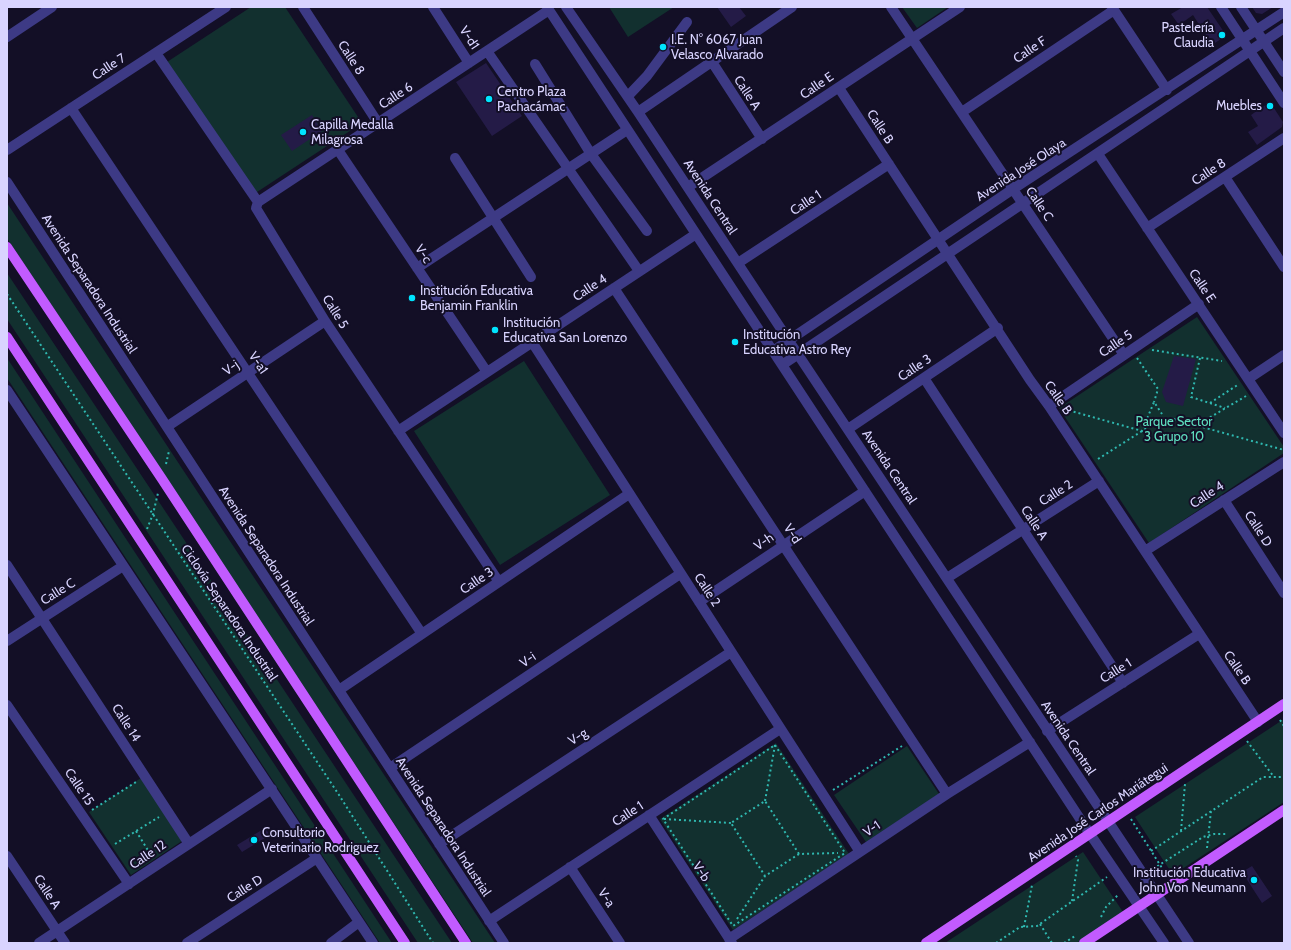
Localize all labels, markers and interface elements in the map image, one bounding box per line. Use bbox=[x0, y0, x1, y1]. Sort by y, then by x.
place label: Pastelería Claudia bbox=[1161, 20, 1214, 51]
street label: V-d1 bbox=[456, 23, 482, 53]
marker: Pastelería Claudia bbox=[1217, 30, 1227, 40]
place label: I.E. N° 6067 Juan Velasco Alvarado bbox=[671, 32, 763, 63]
street label: Calle F bbox=[1010, 33, 1050, 67]
street label: Calle 8 bbox=[334, 38, 368, 78]
marker: I.E. N° 6067 Juan Velasco Alvarado bbox=[658, 42, 668, 52]
street label: Calle 7 bbox=[89, 51, 129, 83]
street label: Calle E bbox=[797, 69, 837, 103]
street label: Calle A bbox=[730, 73, 764, 113]
street label: Calle 6 bbox=[376, 79, 416, 113]
place label: Centro Plaza Pachacámac bbox=[497, 84, 566, 115]
marker: Centro Plaza Pachacámac bbox=[484, 94, 494, 104]
place label: Muebles bbox=[1216, 98, 1262, 114]
marker: Muebles bbox=[1265, 101, 1275, 111]
street label: Calle B bbox=[863, 107, 897, 147]
place label: Capilla Medalla Milagrosa bbox=[311, 117, 393, 148]
marker: Capilla Medalla Milagrosa bbox=[298, 127, 308, 137]
street label: Avenida José Olaya bbox=[973, 135, 1069, 205]
street label: Calle 8 bbox=[1189, 155, 1229, 189]
street label: Avenida Central bbox=[680, 157, 740, 237]
street label: Calle C bbox=[1022, 184, 1056, 224]
street label: Calle 1 bbox=[787, 187, 825, 219]
street label: Avenida Separadora Industrial bbox=[38, 211, 140, 357]
street label: V-c bbox=[411, 242, 435, 266]
street label: Calle E bbox=[1185, 266, 1219, 306]
street label: Calle 4 bbox=[570, 271, 610, 305]
place label: Institución Educativa Benjamin Franklin bbox=[420, 283, 533, 314]
street label: Calle 5 bbox=[319, 292, 351, 332]
marker: Institución Educativa Benjamin Franklin bbox=[407, 293, 417, 303]
place label: Institución Educativa San Lorenzo bbox=[503, 315, 627, 346]
marker: Institución Educativa San Lorenzo bbox=[490, 325, 500, 335]
place label: Institución Educativa Astro Rey bbox=[743, 327, 851, 358]
street label: Calle 5 bbox=[1096, 327, 1136, 361]
marker: Institución Educativa Astro Rey bbox=[730, 337, 740, 347]
street label: V-a1 bbox=[245, 349, 271, 377]
street label: Calle 3 bbox=[895, 351, 935, 385]
street label: V-j bbox=[220, 357, 242, 379]
street label: Calle B bbox=[1041, 378, 1075, 418]
park label: Parque Sector 3 Grupo 10 bbox=[1136, 414, 1212, 445]
street label: Avenida Central bbox=[858, 427, 920, 507]
street label: Calle 2 bbox=[1036, 477, 1076, 509]
street label: Calle 4 bbox=[1187, 478, 1227, 512]
street label: Avenida Separadora Industrial bbox=[215, 483, 317, 629]
street label: Calle A bbox=[1017, 503, 1051, 543]
street label: Calle D bbox=[1241, 508, 1275, 550]
street label: V-d bbox=[780, 521, 804, 547]
street label: V-h bbox=[751, 530, 777, 554]
street label: Ciclovía Separadora Industrial bbox=[177, 542, 281, 684]
street label: Calle 3 bbox=[457, 564, 497, 598]
street label: Calle 2 bbox=[690, 570, 724, 610]
street label: Calle C bbox=[38, 575, 78, 609]
street label: Calle B bbox=[1220, 648, 1254, 688]
street label: V-i bbox=[517, 649, 539, 671]
street label: Calle 1 bbox=[1097, 655, 1135, 687]
street label: Avenida Central bbox=[1037, 698, 1099, 778]
street label: Calle 14 bbox=[108, 701, 144, 745]
street label: V-g bbox=[565, 725, 591, 749]
street label: Avenida Separadora Industrial bbox=[392, 754, 494, 900]
street label: Avenida José Carlos Mariátegui bbox=[1025, 760, 1171, 866]
street label: Calle 15 bbox=[61, 766, 97, 808]
street label: Calle 1 bbox=[609, 798, 647, 830]
street label: V-1 bbox=[860, 818, 884, 840]
place label: Consultorio Veterinario Rodriguez bbox=[262, 825, 379, 856]
marker: Consultorio Veterinario Rodriguez bbox=[249, 835, 259, 845]
street label: Calle 12 bbox=[127, 837, 169, 873]
street label: V-b bbox=[689, 859, 713, 885]
place label: Institución Educativa John Von Neumann bbox=[1133, 865, 1246, 896]
street label: Calle A bbox=[30, 872, 64, 912]
street label: Calle D bbox=[224, 872, 266, 906]
marker: Institución Educativa John Von Neumann bbox=[1249, 875, 1259, 885]
street label: V-a bbox=[594, 886, 618, 910]

